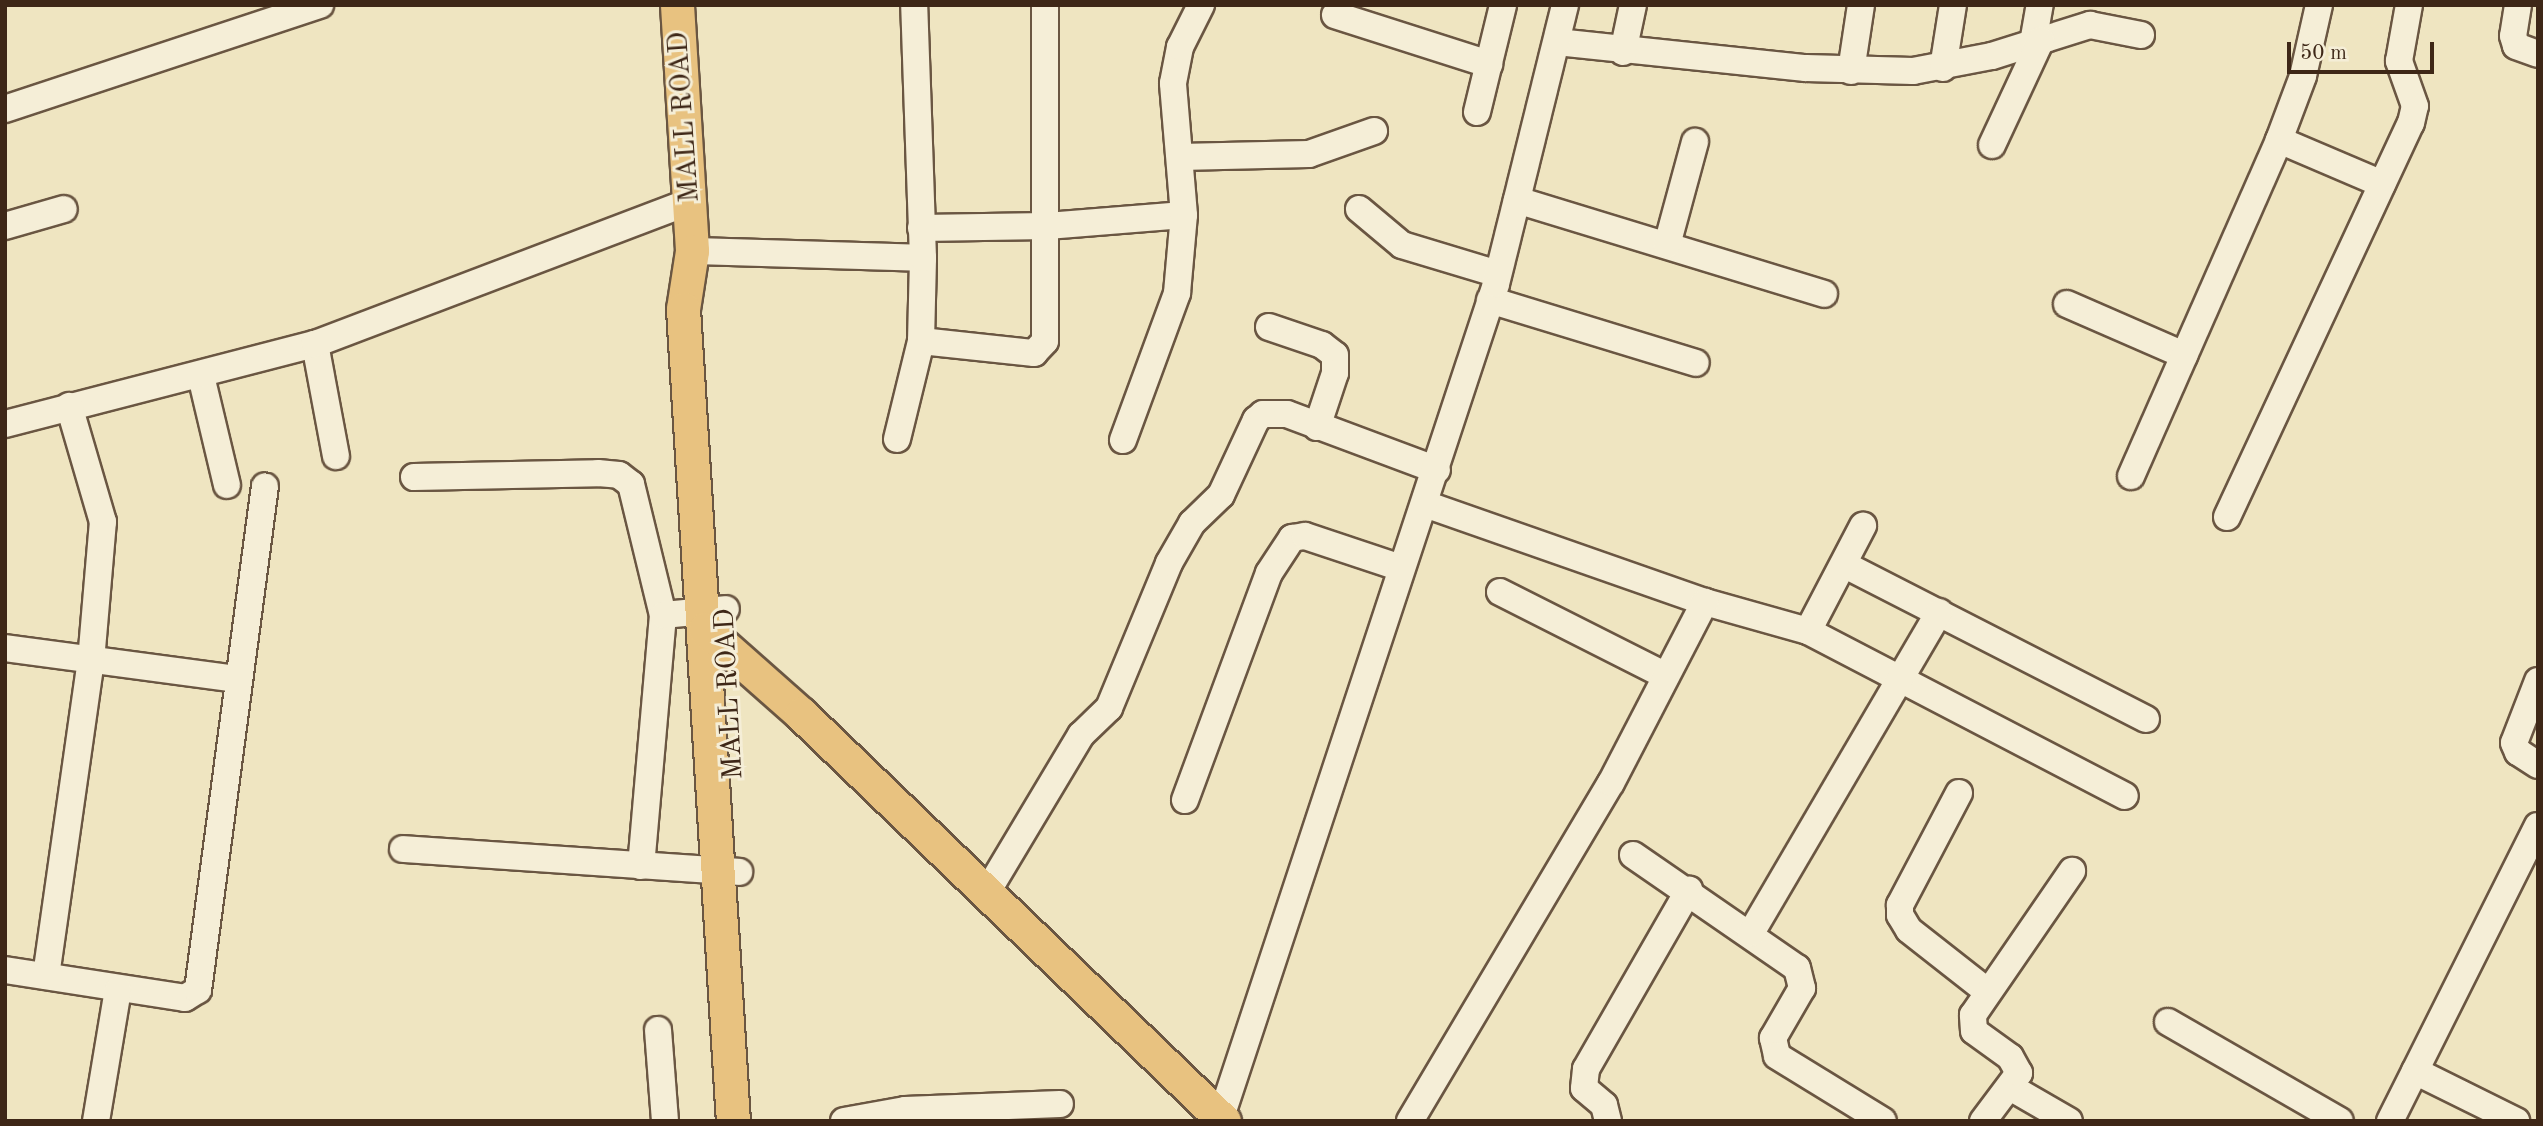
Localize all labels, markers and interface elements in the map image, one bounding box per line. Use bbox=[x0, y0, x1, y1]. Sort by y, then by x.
scale bar bbox=[2291, 28, 2438, 72]
street label: MALL ROAD bbox=[662, 30, 708, 204]
text: 50 m bbox=[2300, 43, 2347, 64]
street label: MALL ROAD bbox=[709, 608, 751, 780]

